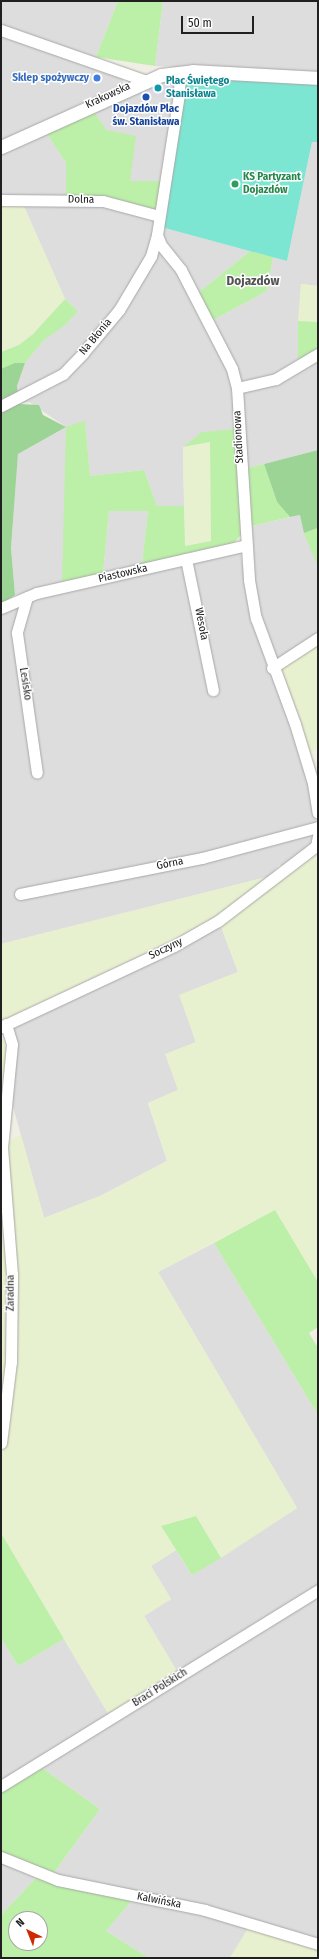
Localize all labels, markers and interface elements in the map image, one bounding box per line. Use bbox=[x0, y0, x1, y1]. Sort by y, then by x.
scale bar bbox=[183, 8, 256, 34]
text: 50 m bbox=[188, 16, 212, 30]
place label: Sklep spożywczy bbox=[12, 71, 89, 85]
marker: Sklep spożywczy bbox=[92, 73, 102, 83]
place label: Plac Świętego Stanisława bbox=[166, 75, 229, 101]
street label: Krakowska bbox=[84, 80, 132, 112]
marker: Plac Świętego Stanisława bbox=[153, 83, 163, 93]
marker: Dojazdów Plac św. Stanisława bbox=[141, 92, 151, 102]
place label: Dojazdów Plac św. Stanisława bbox=[113, 103, 179, 129]
place label: KS Partyzant Dojazdów bbox=[243, 171, 301, 197]
marker: KS Partyzant Dojazdów bbox=[230, 179, 240, 189]
street label: Dolna bbox=[68, 193, 94, 207]
district label: Dojazdów bbox=[227, 273, 279, 289]
street label: Na Błonia bbox=[77, 316, 115, 358]
street label: Stadionowa bbox=[231, 410, 247, 464]
street label: Piastowska bbox=[97, 562, 149, 586]
street label: Wesoła bbox=[191, 607, 211, 641]
street label: Lesisko bbox=[16, 667, 34, 701]
street label: Górna bbox=[155, 855, 185, 873]
street label: Soczyny bbox=[147, 935, 185, 963]
street label: Zaradna bbox=[4, 1275, 18, 1311]
street label: Braci Polskich bbox=[130, 1666, 190, 1710]
street label: Kalwińska bbox=[136, 1890, 182, 1912]
north arrow bbox=[8, 1911, 48, 1951]
text: N bbox=[13, 1916, 27, 1930]

